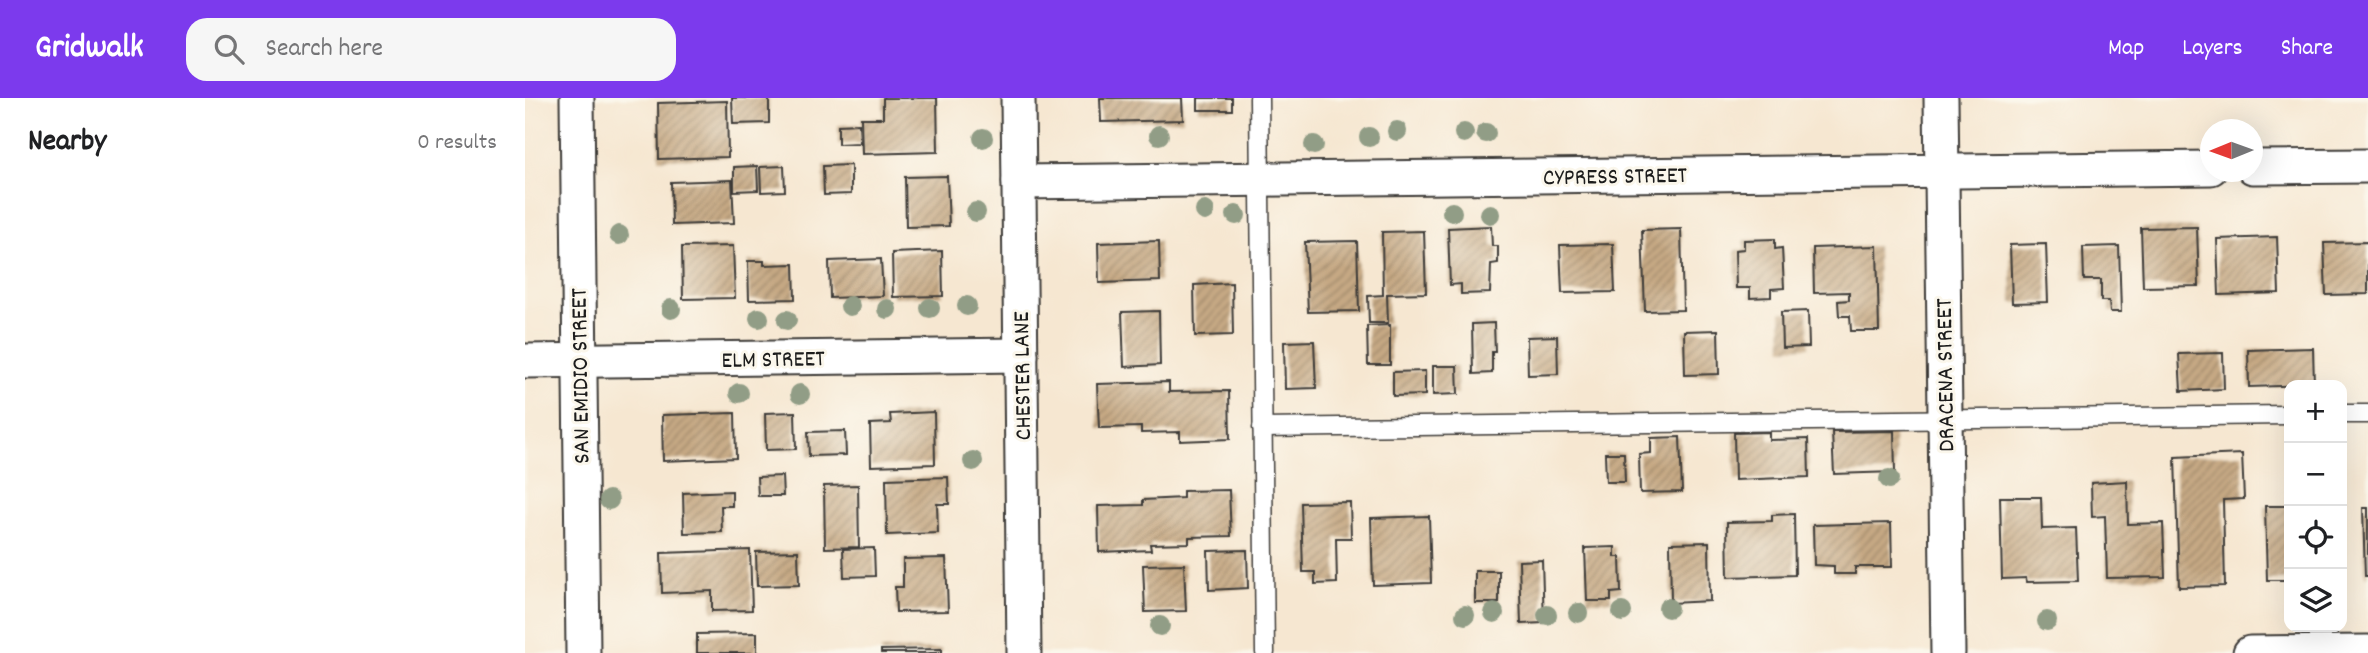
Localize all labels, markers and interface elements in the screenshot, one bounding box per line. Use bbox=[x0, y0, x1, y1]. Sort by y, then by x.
search box bbox=[186, 18, 676, 81]
text: Gridwalk bbox=[35, 26, 144, 73]
icon: search bbox=[210, 30, 248, 68]
text: Search here bbox=[266, 31, 383, 68]
text: Map bbox=[2108, 32, 2144, 66]
text: Layers bbox=[2182, 32, 2243, 66]
text: Share bbox=[2281, 32, 2333, 66]
north arrow bbox=[2200, 119, 2263, 182]
text: Nearby bbox=[28, 122, 106, 165]
text: 0 results bbox=[417, 127, 497, 160]
street label: CYPRESS STREET bbox=[1543, 160, 1688, 196]
street label: SAN EMIDIO STREET bbox=[563, 287, 601, 464]
street label: DRACENA STREET bbox=[1929, 297, 1965, 452]
street label: CHESTER LANE bbox=[1006, 311, 1042, 441]
street label: ELM STREET bbox=[721, 343, 826, 379]
map controls bbox=[2284, 380, 2347, 632]
button: + bbox=[2284, 380, 2347, 443]
button: − bbox=[2284, 443, 2347, 506]
button: locate bbox=[2284, 506, 2347, 569]
button: layers bbox=[2284, 569, 2347, 632]

